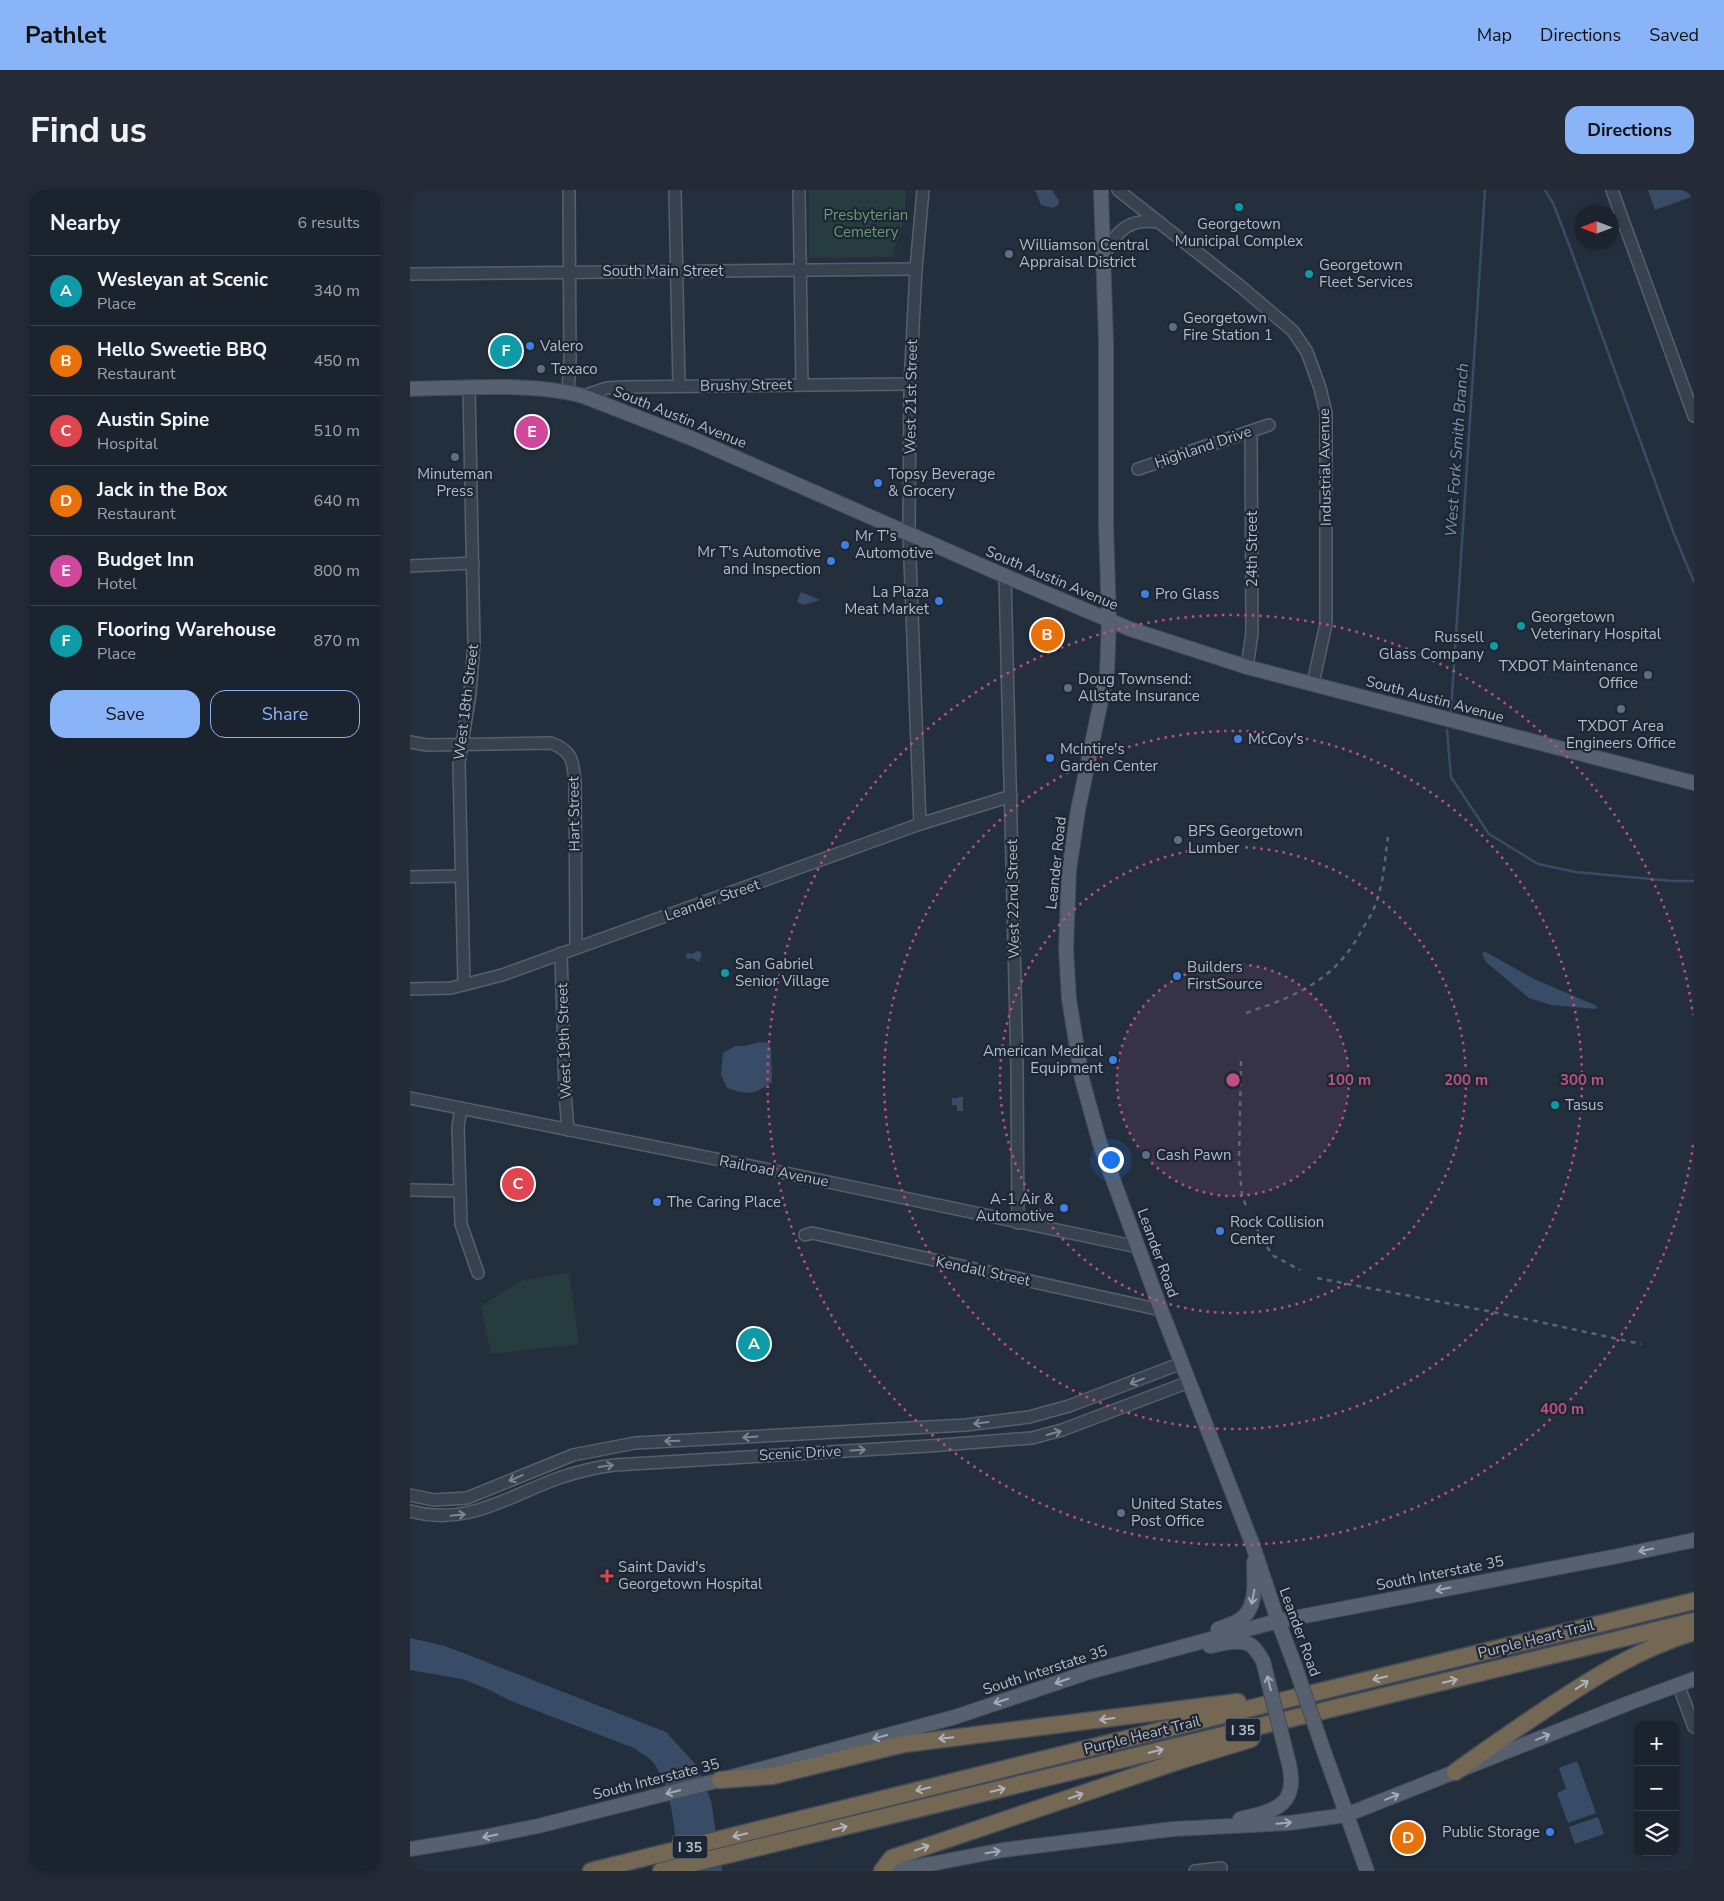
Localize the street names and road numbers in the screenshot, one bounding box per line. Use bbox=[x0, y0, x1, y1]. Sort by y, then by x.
street label: South Main Street bbox=[602, 261, 724, 281]
street label: West 21st Street bbox=[900, 339, 922, 455]
street label: Brushy Street bbox=[700, 374, 793, 396]
street label: South Austin Avenue bbox=[610, 381, 750, 453]
street label: Industrial Avenue bbox=[1314, 408, 1336, 526]
street label: Highland Drive bbox=[1152, 421, 1254, 473]
street label: 24th Street bbox=[1242, 510, 1262, 587]
street label: South Austin Avenue bbox=[983, 541, 1121, 615]
street label: West 18th Street bbox=[449, 642, 483, 761]
street label: South Austin Avenue bbox=[1364, 671, 1506, 727]
street label: Hart Street bbox=[563, 776, 585, 852]
street label: Leander Road bbox=[1041, 816, 1071, 910]
street label: West 22nd Street bbox=[1002, 838, 1024, 959]
street label: Leander Street bbox=[662, 874, 763, 926]
street label: West 19th Street bbox=[552, 982, 576, 1100]
street label: Railroad Avenue bbox=[718, 1151, 830, 1191]
street label: Leander Road bbox=[1133, 1206, 1183, 1300]
street label: Kendall Street bbox=[934, 1251, 1033, 1291]
street label: Scenic Drive bbox=[758, 1441, 842, 1465]
street label: South Interstate 35 bbox=[1374, 1551, 1506, 1595]
street label: Leander Road bbox=[1275, 1585, 1325, 1679]
street label: Purple Heart Trail bbox=[1476, 1615, 1597, 1663]
street label: South Interstate 35 bbox=[980, 1640, 1110, 1700]
street label: Purple Heart Trail bbox=[1082, 1711, 1203, 1759]
road number: I 35 bbox=[1226, 1718, 1260, 1742]
street label: South Interstate 35 bbox=[591, 1754, 721, 1804]
road number: I 35 bbox=[672, 1835, 708, 1858]

